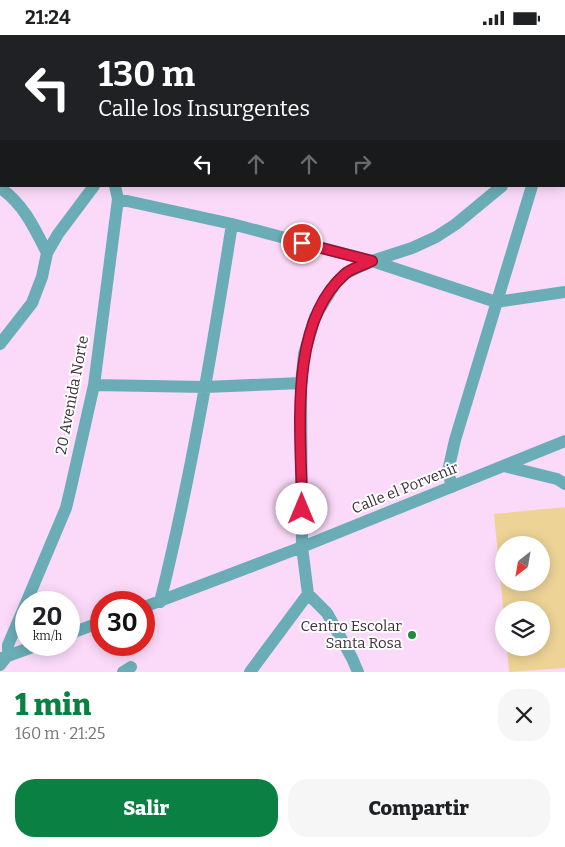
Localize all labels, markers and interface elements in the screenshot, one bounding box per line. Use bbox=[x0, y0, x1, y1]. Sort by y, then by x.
text: 21:24 bbox=[25, 6, 71, 29]
text: 130 m bbox=[98, 53, 195, 95]
icon: left bbox=[15, 55, 80, 120]
text: Calle los Insurgentes bbox=[98, 95, 310, 122]
icon: left bbox=[189, 150, 217, 178]
icon: ahead bbox=[242, 150, 270, 178]
icon: ahead bbox=[295, 150, 323, 178]
icon: right bbox=[348, 150, 376, 178]
pin bbox=[281, 222, 323, 264]
icon: arrive bbox=[288, 229, 316, 257]
street label: 20 Avenida Norte bbox=[52, 334, 92, 456]
street label: Calle el Porvenir bbox=[349, 458, 461, 518]
position arrow bbox=[275, 482, 327, 534]
north arrow bbox=[495, 536, 550, 591]
map controls bbox=[495, 536, 550, 656]
speed limit sign: 30 bbox=[90, 591, 155, 656]
button: layers bbox=[495, 601, 550, 656]
text: 20 bbox=[33, 602, 62, 632]
place label: Centro Escolar Santa Rosa bbox=[300, 617, 402, 652]
text: km/h bbox=[33, 629, 62, 643]
marker: Centro Escolar Santa Rosa bbox=[406, 629, 418, 641]
text: 1 min bbox=[15, 687, 91, 723]
button: close bbox=[498, 689, 550, 741]
text: 160 m · 21:25 bbox=[15, 724, 105, 743]
button: Salir bbox=[15, 779, 278, 837]
button: Compartir bbox=[288, 779, 550, 837]

